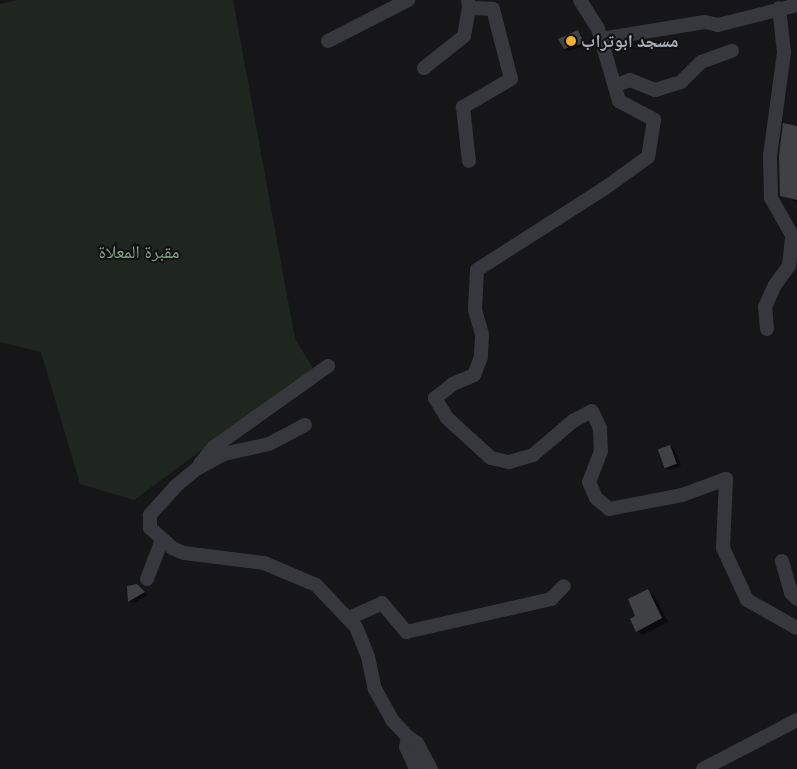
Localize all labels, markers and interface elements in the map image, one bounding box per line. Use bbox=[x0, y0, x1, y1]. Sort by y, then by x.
place label: مسجد ابوتراب bbox=[581, 30, 679, 52]
marker: مسجد ابوتراب bbox=[565, 35, 577, 47]
park label: مقبرة المعلاة bbox=[98, 241, 180, 263]

